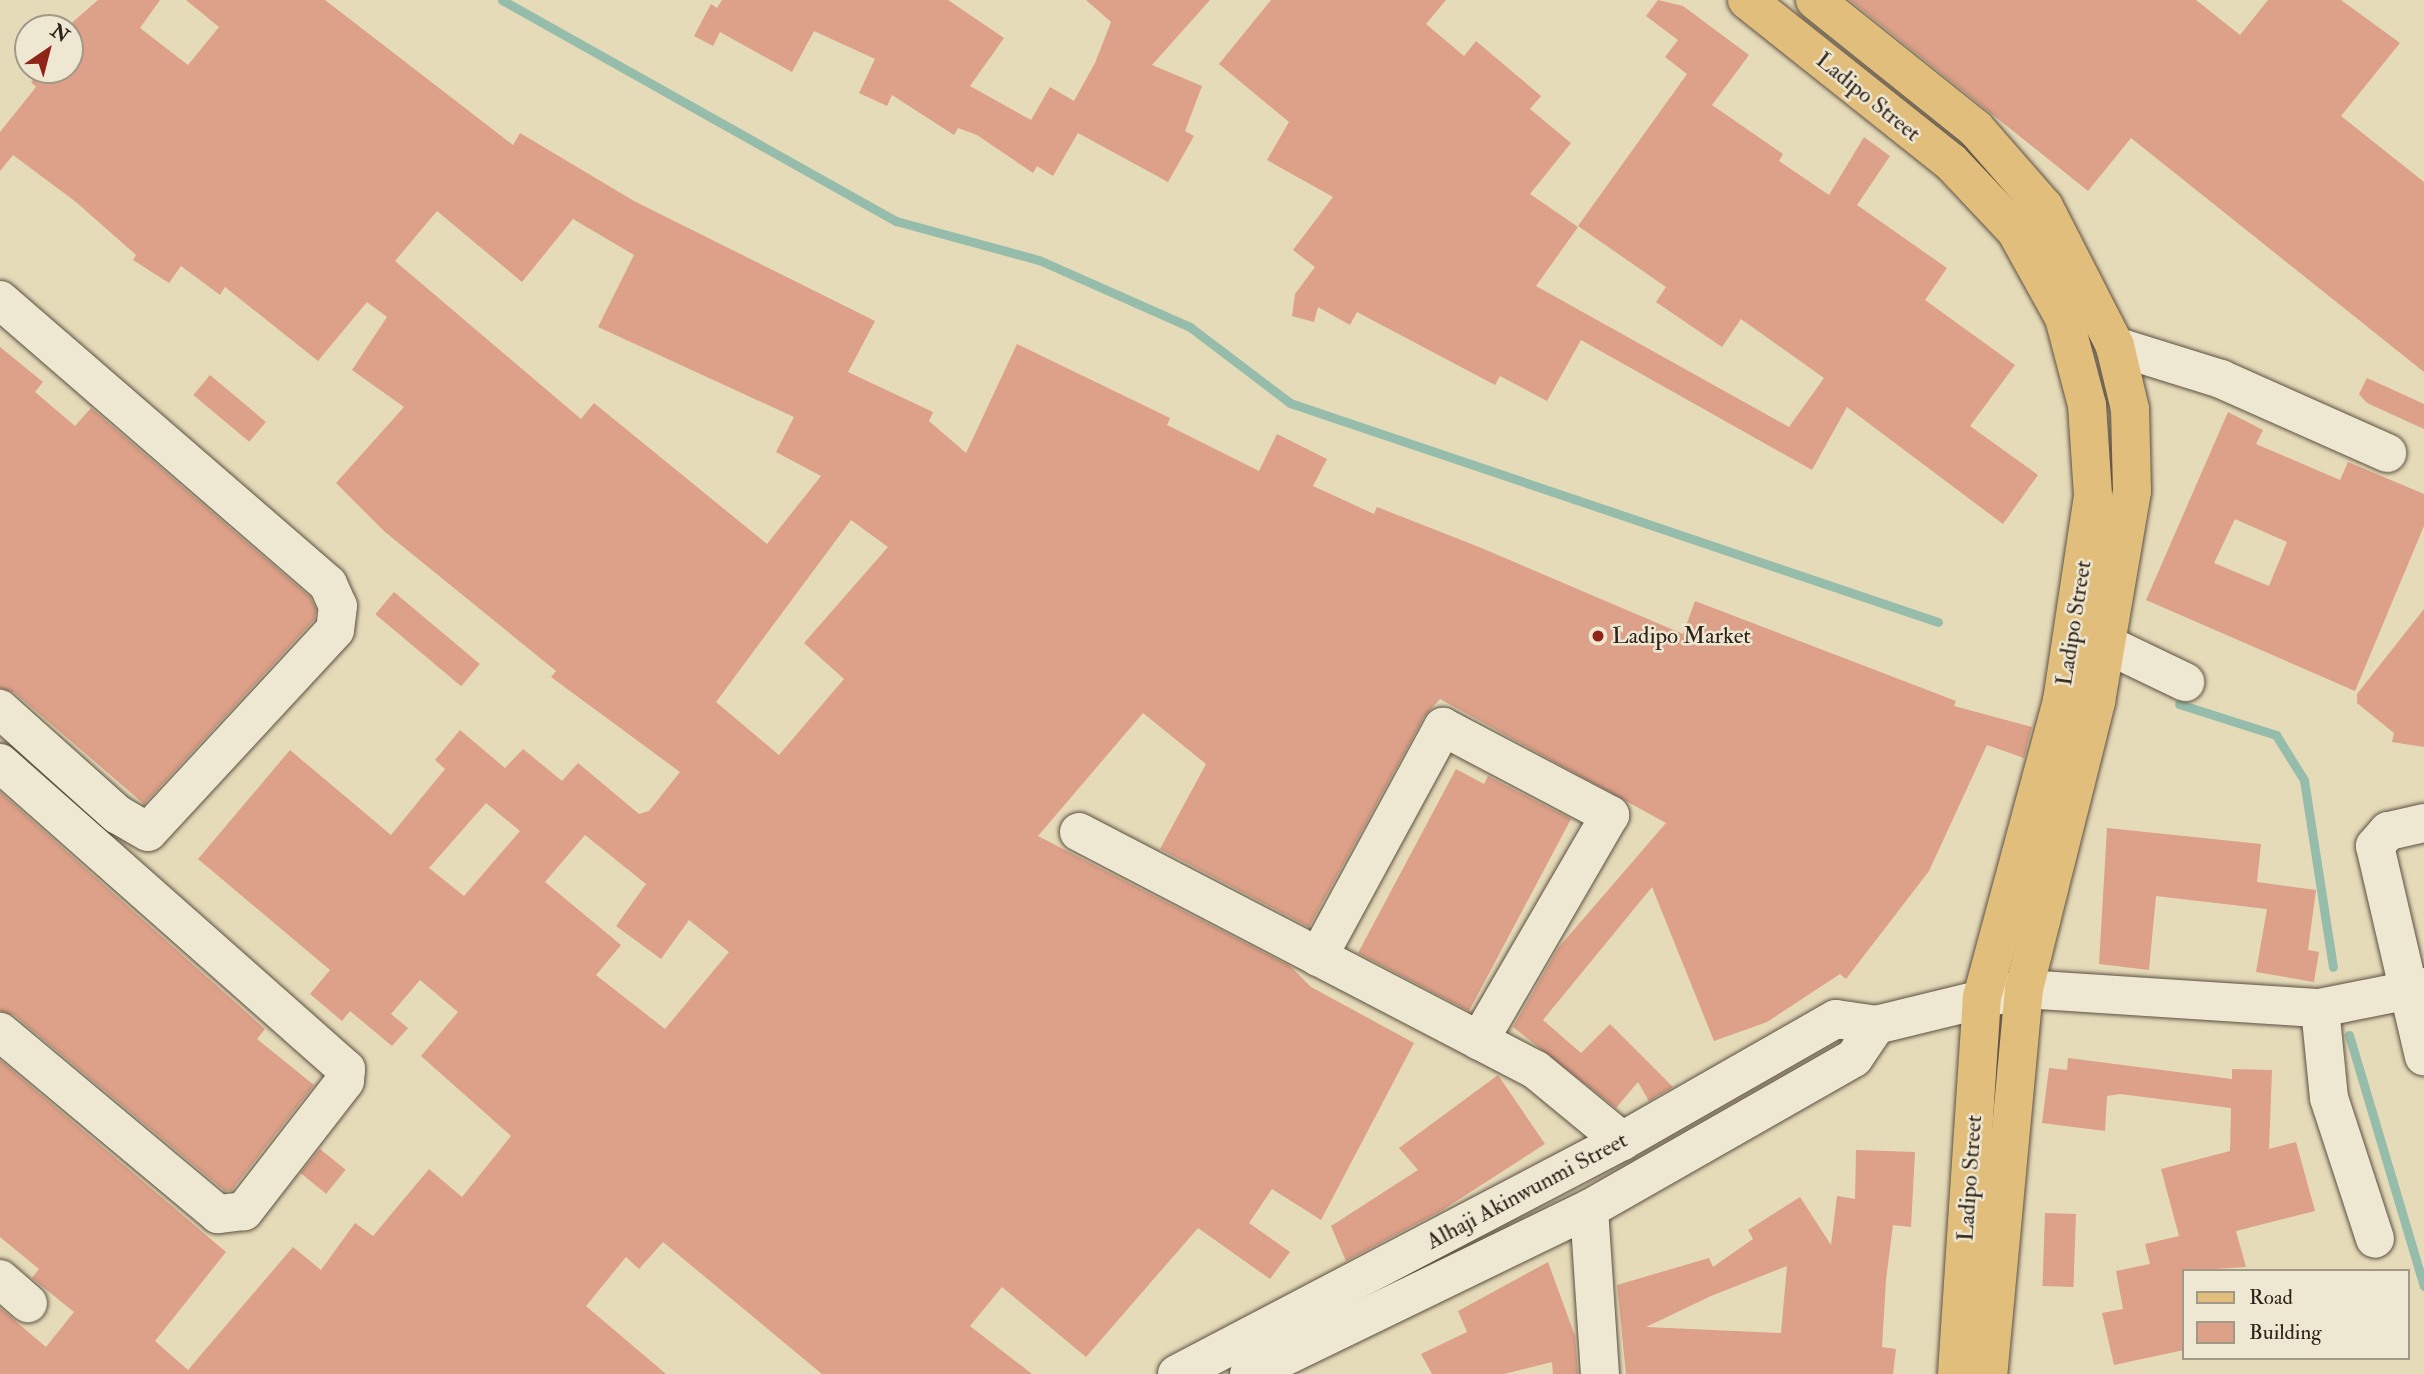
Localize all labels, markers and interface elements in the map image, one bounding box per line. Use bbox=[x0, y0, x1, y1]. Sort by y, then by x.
north arrow bbox=[14, 14, 84, 84]
text: N bbox=[46, 19, 74, 48]
street label: Ladipo Street bbox=[1810, 46, 1926, 148]
street label: Ladipo Street bbox=[2050, 558, 2098, 688]
place label: Ladipo Market bbox=[1612, 622, 1751, 650]
marker: Ladipo Market bbox=[1590, 628, 1606, 644]
street label: Ladipo Street bbox=[1952, 1114, 1988, 1242]
street label: Alhaji Akinwunmi Street bbox=[1422, 1126, 1632, 1256]
legend bbox=[2182, 1269, 2410, 1360]
text: Road bbox=[2249, 1284, 2293, 1311]
text: Building bbox=[2249, 1319, 2322, 1346]

